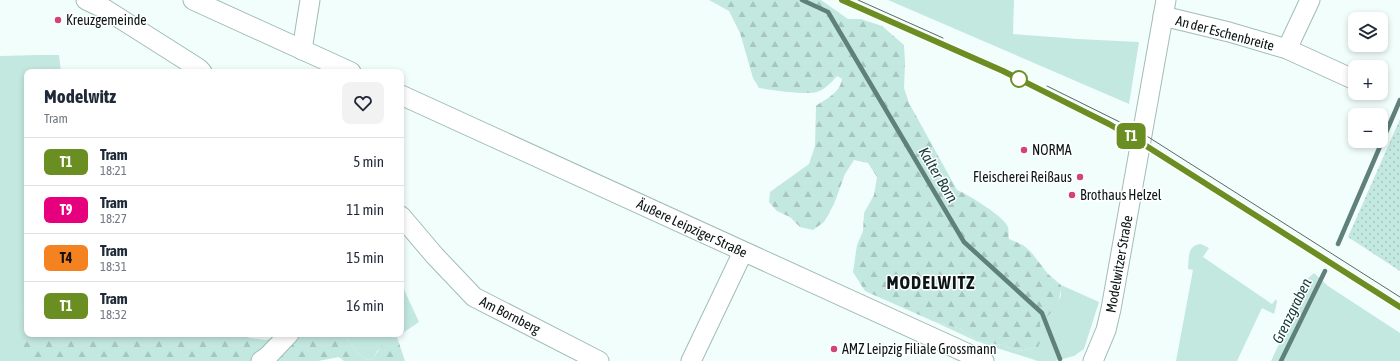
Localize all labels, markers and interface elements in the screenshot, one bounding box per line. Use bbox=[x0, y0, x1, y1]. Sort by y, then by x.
place label: Kreuzgemeinde bbox=[66, 12, 147, 28]
street label: An der Eschenbreite bbox=[1174, 12, 1276, 54]
map controls bbox=[1348, 12, 1388, 148]
button: layers bbox=[1348, 12, 1388, 52]
marker: Kreuzgemeinde bbox=[53, 15, 63, 25]
button: + bbox=[1348, 60, 1388, 100]
unlabelled marker bbox=[1010, 70, 1028, 88]
button: heart bbox=[342, 82, 384, 124]
text: Modelwitz bbox=[44, 85, 116, 107]
button: − bbox=[1348, 108, 1388, 148]
text: Tram bbox=[44, 111, 68, 126]
line badge: T1 bbox=[1113, 123, 1149, 149]
text: T1 bbox=[1125, 128, 1137, 144]
place label: NORMA bbox=[1032, 142, 1072, 158]
water label: Kalter Born bbox=[915, 144, 962, 205]
marker: NORMA bbox=[1019, 145, 1029, 155]
text: Tram bbox=[100, 146, 128, 163]
text: 5 min bbox=[353, 153, 384, 170]
text: T1 bbox=[60, 154, 72, 170]
text: 18:21 bbox=[100, 163, 127, 178]
place label: Fleischerei Reißaus bbox=[973, 169, 1072, 185]
marker: Fleischerei Reißaus bbox=[1075, 172, 1085, 182]
place label: Brothaus Helzel bbox=[1080, 187, 1162, 203]
marker: Brothaus Helzel bbox=[1067, 190, 1077, 200]
text: Tram bbox=[100, 194, 128, 211]
street label: Äußere Leipziger Straße bbox=[634, 195, 750, 261]
text: 11 min bbox=[346, 201, 384, 218]
text: T9 bbox=[60, 202, 72, 218]
text: 18:27 bbox=[100, 211, 127, 226]
street label: Modelwitzer Straße bbox=[1103, 214, 1135, 314]
text: Tram bbox=[100, 242, 128, 259]
text: 15 min bbox=[346, 249, 384, 266]
text: T4 bbox=[60, 250, 72, 266]
text: 18:31 bbox=[100, 259, 127, 274]
district label: MODELWITZ bbox=[887, 272, 975, 293]
water label: Grenzgraben bbox=[1268, 275, 1315, 346]
text: Tram bbox=[100, 290, 128, 307]
street label: Am Bornberg bbox=[477, 293, 543, 337]
text: 16 min bbox=[346, 297, 384, 314]
text: T1 bbox=[60, 298, 72, 314]
text: 18:32 bbox=[100, 307, 127, 322]
place label: AMZ Leipzig Filiale Grossmann bbox=[842, 341, 996, 357]
marker: AMZ Leipzig Filiale Grossmann bbox=[829, 344, 839, 354]

